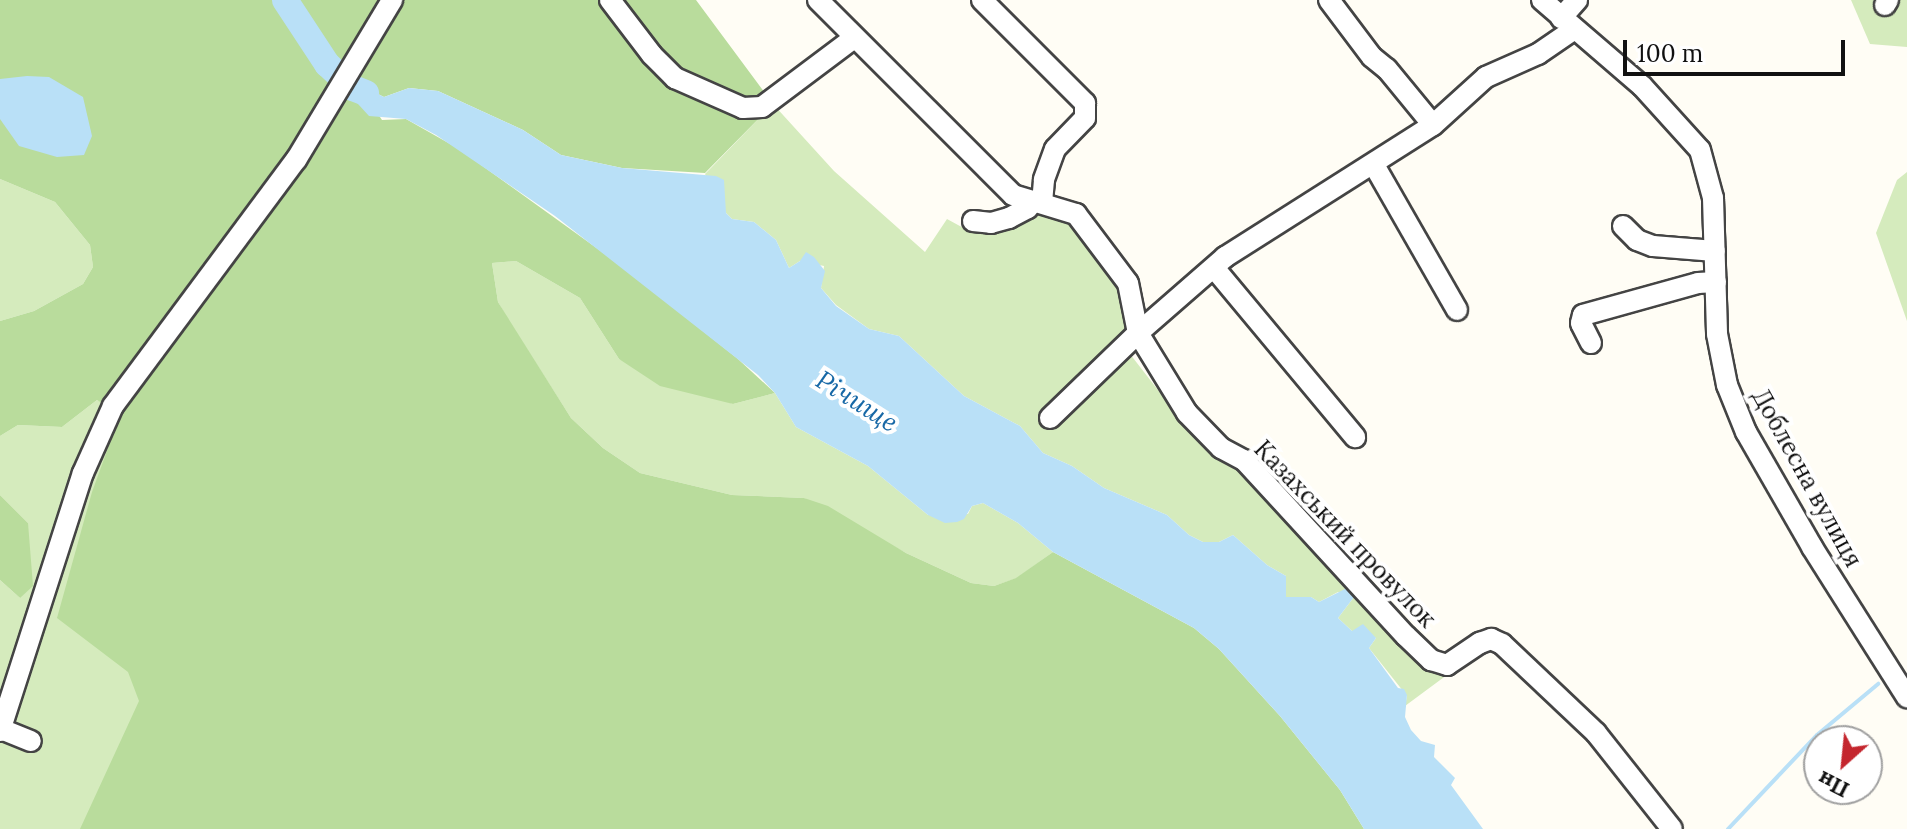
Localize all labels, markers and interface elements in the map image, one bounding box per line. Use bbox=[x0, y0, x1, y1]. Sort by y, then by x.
scale bar bbox=[1627, 24, 1849, 74]
text: 100 m bbox=[1637, 38, 1703, 69]
water label: Річище bbox=[810, 364, 904, 438]
street label: Доблесна вулиця bbox=[1746, 384, 1868, 572]
street label: Казахський провулок bbox=[1248, 435, 1442, 633]
north arrow bbox=[1803, 725, 1883, 805]
text: Пн bbox=[1812, 765, 1854, 804]

